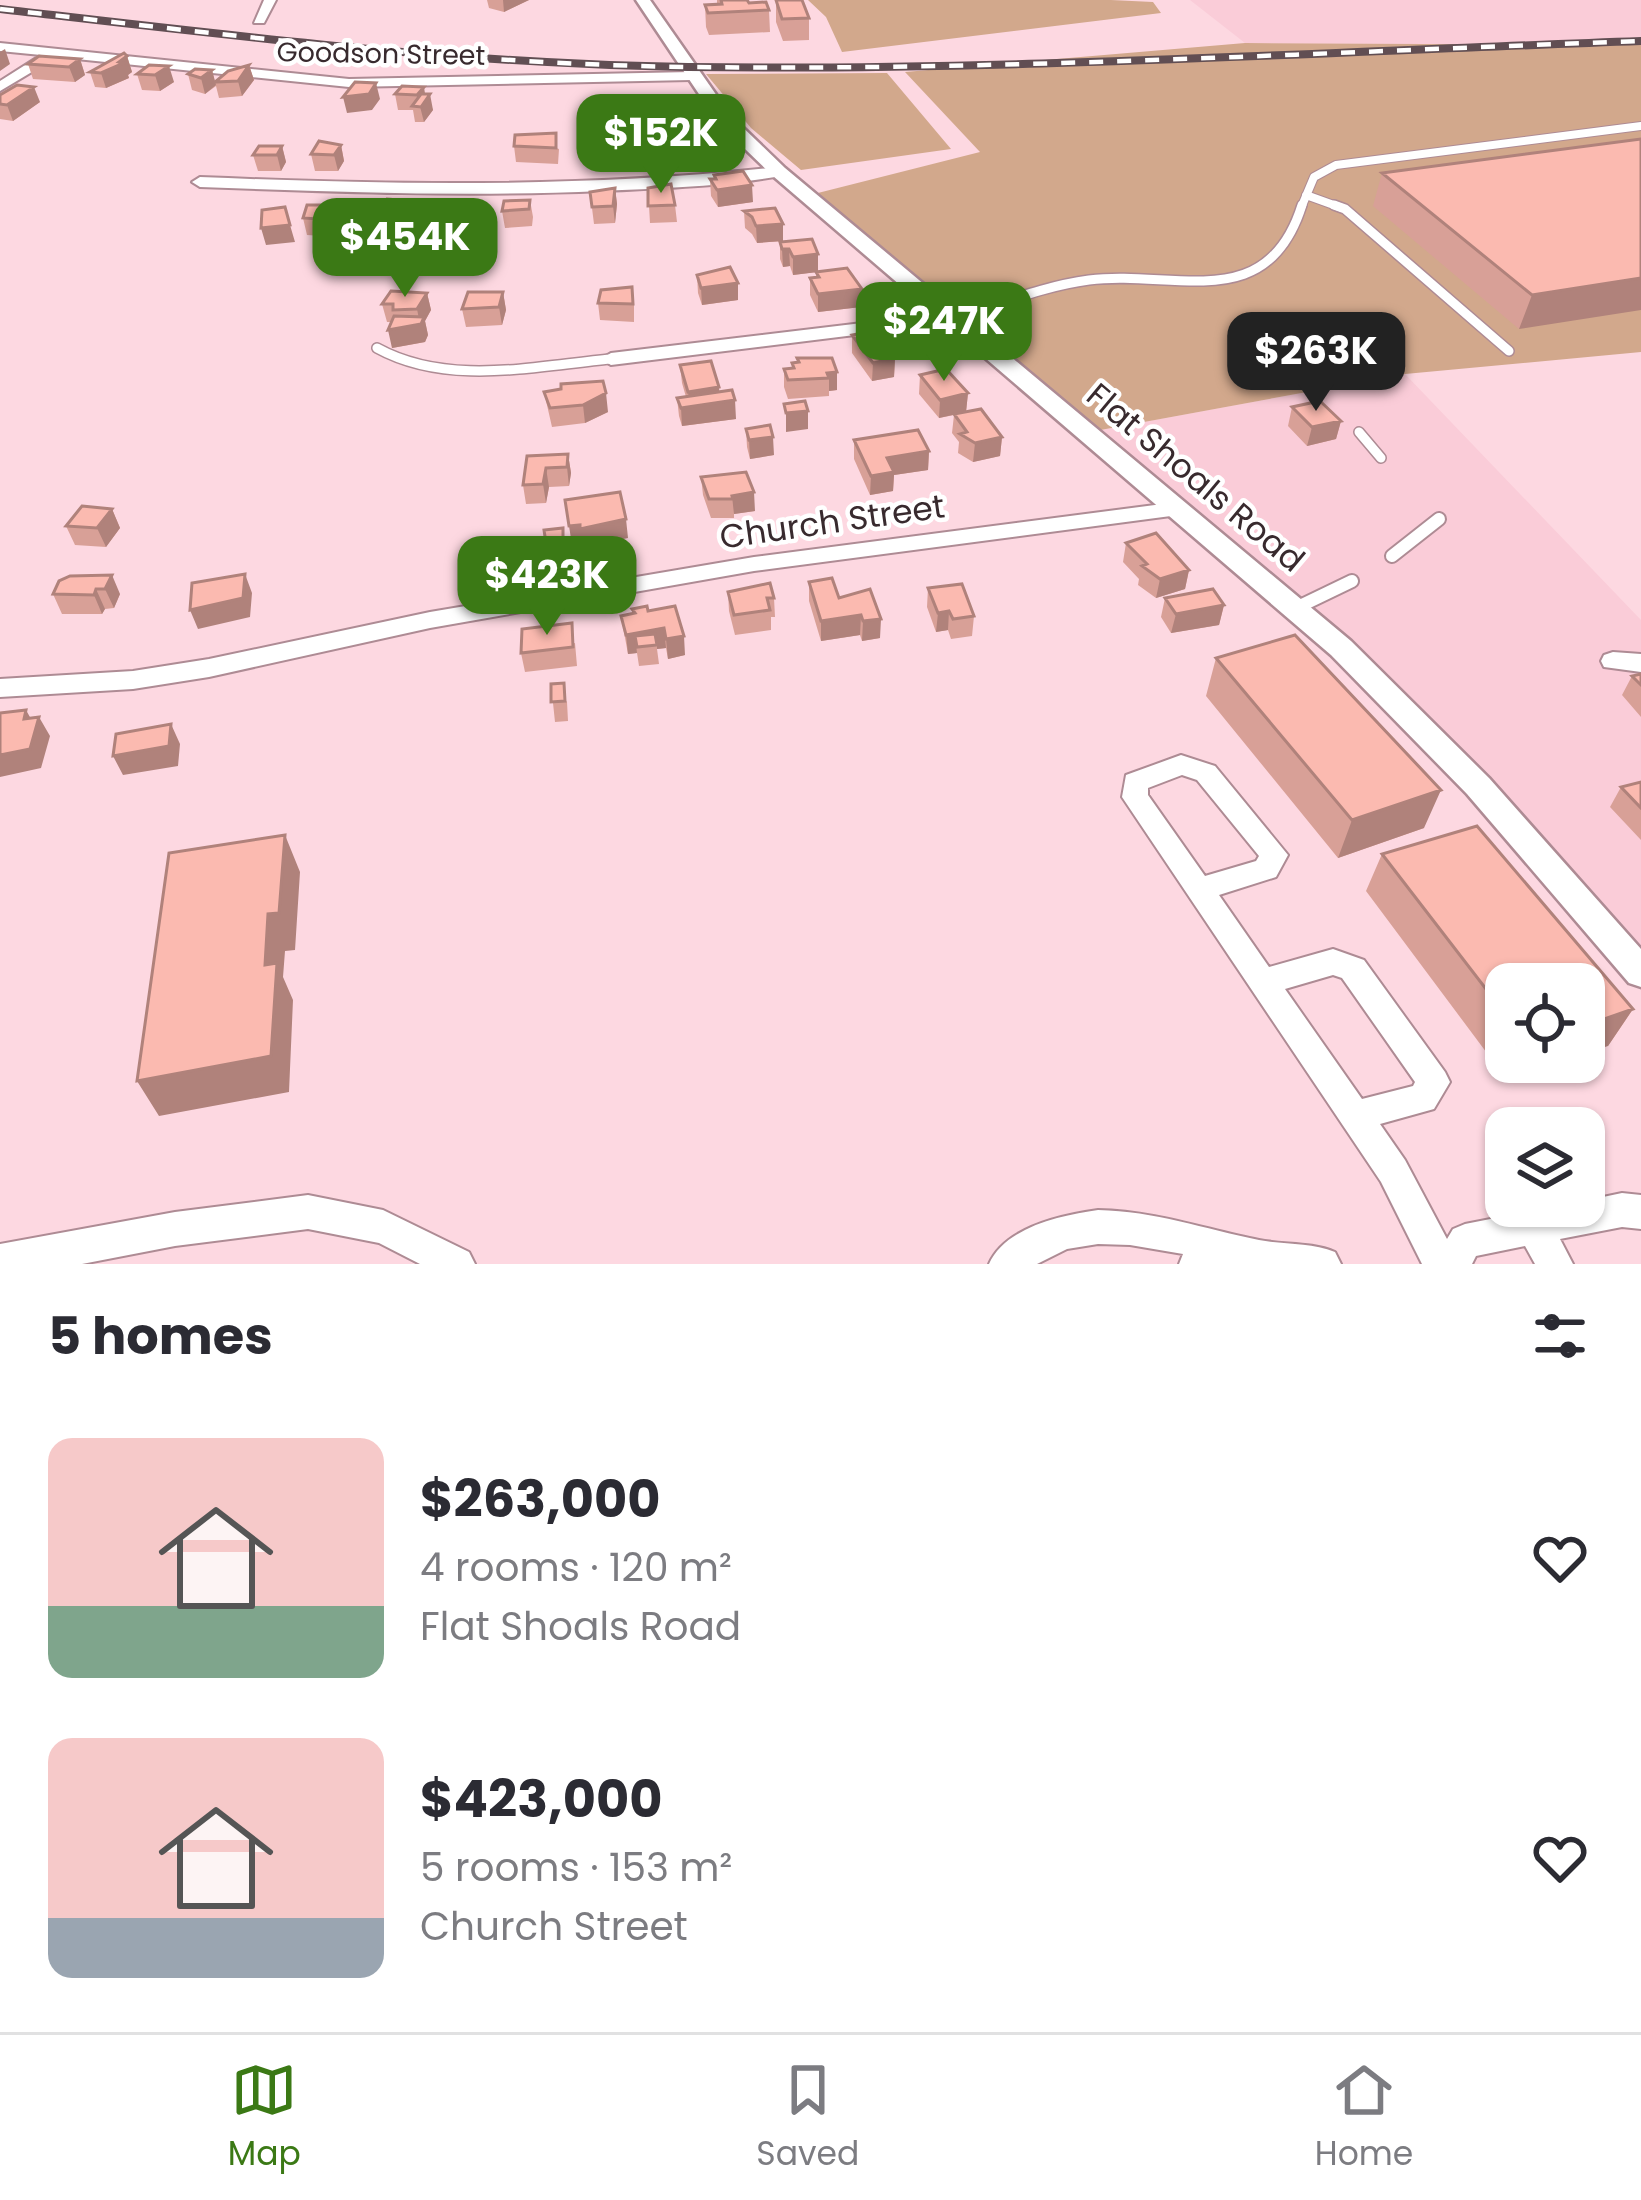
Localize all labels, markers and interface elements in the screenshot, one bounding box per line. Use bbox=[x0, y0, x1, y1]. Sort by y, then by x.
street label: Goodson Street bbox=[276, 33, 486, 74]
pin: $152K bbox=[577, 94, 745, 196]
text: $152K bbox=[603, 105, 719, 160]
pin: $454K bbox=[321, 198, 489, 300]
text: $454K bbox=[339, 209, 471, 264]
pin: $247K bbox=[860, 282, 1028, 384]
text: $247K bbox=[883, 293, 1005, 348]
pin: $263K bbox=[1232, 312, 1400, 414]
text: $263K bbox=[1254, 323, 1378, 378]
street label: Flat Shoals Road bbox=[1076, 372, 1315, 583]
street label: Church Street bbox=[717, 482, 948, 561]
pin: $423K bbox=[463, 536, 631, 638]
text: $423K bbox=[484, 547, 610, 602]
map controls bbox=[1485, 963, 1605, 1227]
button: locate bbox=[1485, 963, 1605, 1083]
button: layers bbox=[1485, 1107, 1605, 1227]
text: 5 homes bbox=[48, 1300, 273, 1372]
icon: filters bbox=[1527, 1303, 1593, 1369]
text: $263,000 bbox=[420, 1463, 660, 1535]
icon: home bbox=[144, 1486, 288, 1630]
icon: heart bbox=[1527, 1525, 1593, 1591]
text: 4 rooms · 120 m² bbox=[420, 1540, 732, 1595]
text: Flat Shoals Road bbox=[420, 1599, 741, 1654]
text: $423,000 bbox=[420, 1763, 662, 1835]
icon: home bbox=[144, 1786, 288, 1930]
icon: heart bbox=[1527, 1825, 1593, 1891]
text: 5 rooms · 153 m² bbox=[420, 1840, 732, 1895]
text: Church Street bbox=[420, 1899, 688, 1954]
tab: Map bbox=[228, 2057, 301, 2179]
tab: Saved bbox=[756, 2057, 859, 2179]
tab: Home bbox=[1315, 2057, 1413, 2179]

